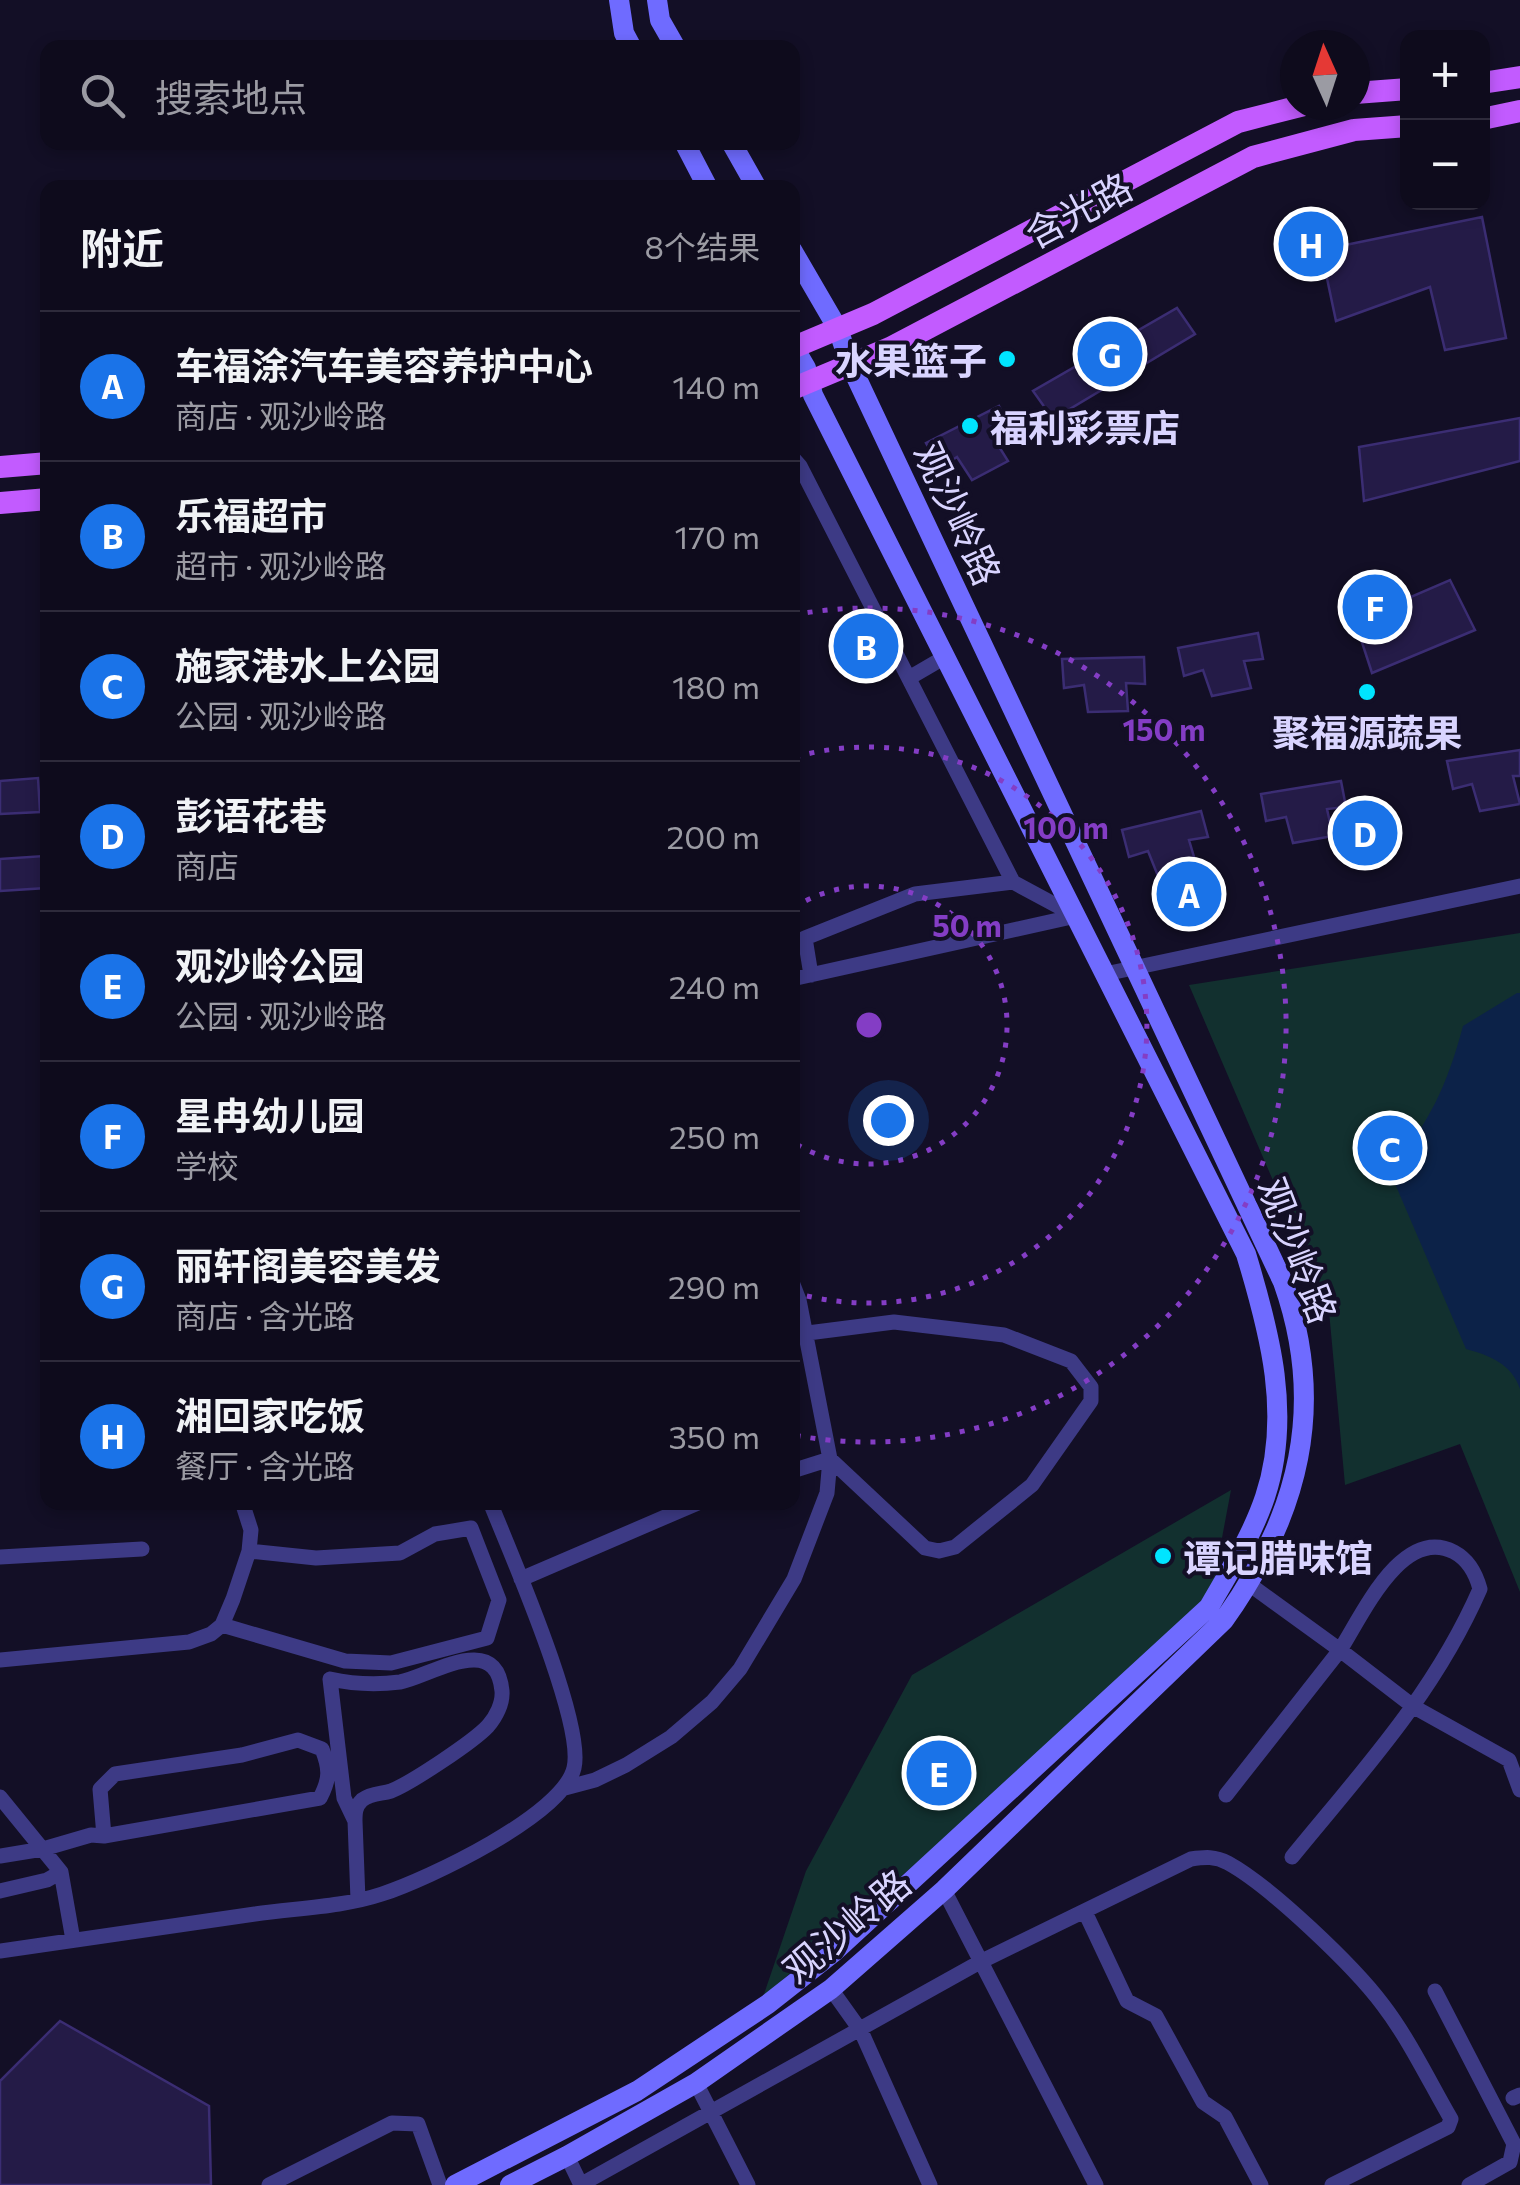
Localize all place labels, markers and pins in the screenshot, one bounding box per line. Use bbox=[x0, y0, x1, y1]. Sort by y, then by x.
pin: H bbox=[1278, 206, 1344, 282]
pin: G bbox=[1078, 316, 1142, 392]
place label: 水果篮子 bbox=[835, 336, 987, 383]
marker: 水果篮子 bbox=[996, 348, 1018, 370]
place label: 福利彩票店 bbox=[990, 403, 1180, 450]
marker: 福利彩票店 bbox=[959, 415, 981, 437]
pin: F bbox=[1342, 570, 1408, 644]
pin: B bbox=[834, 608, 898, 684]
marker: 聚福源蔬果 bbox=[1356, 681, 1378, 703]
place label: 聚福源蔬果 bbox=[1272, 708, 1462, 755]
pin: D bbox=[1332, 796, 1398, 870]
pin: A bbox=[1156, 856, 1222, 932]
centre of rings bbox=[851, 1007, 887, 1043]
pin: C bbox=[1358, 1110, 1422, 1186]
place label: 谭记腊味馆 bbox=[1183, 1533, 1373, 1580]
marker: 谭记腊味馆 bbox=[1152, 1545, 1174, 1567]
pin: E bbox=[906, 1736, 972, 1810]

